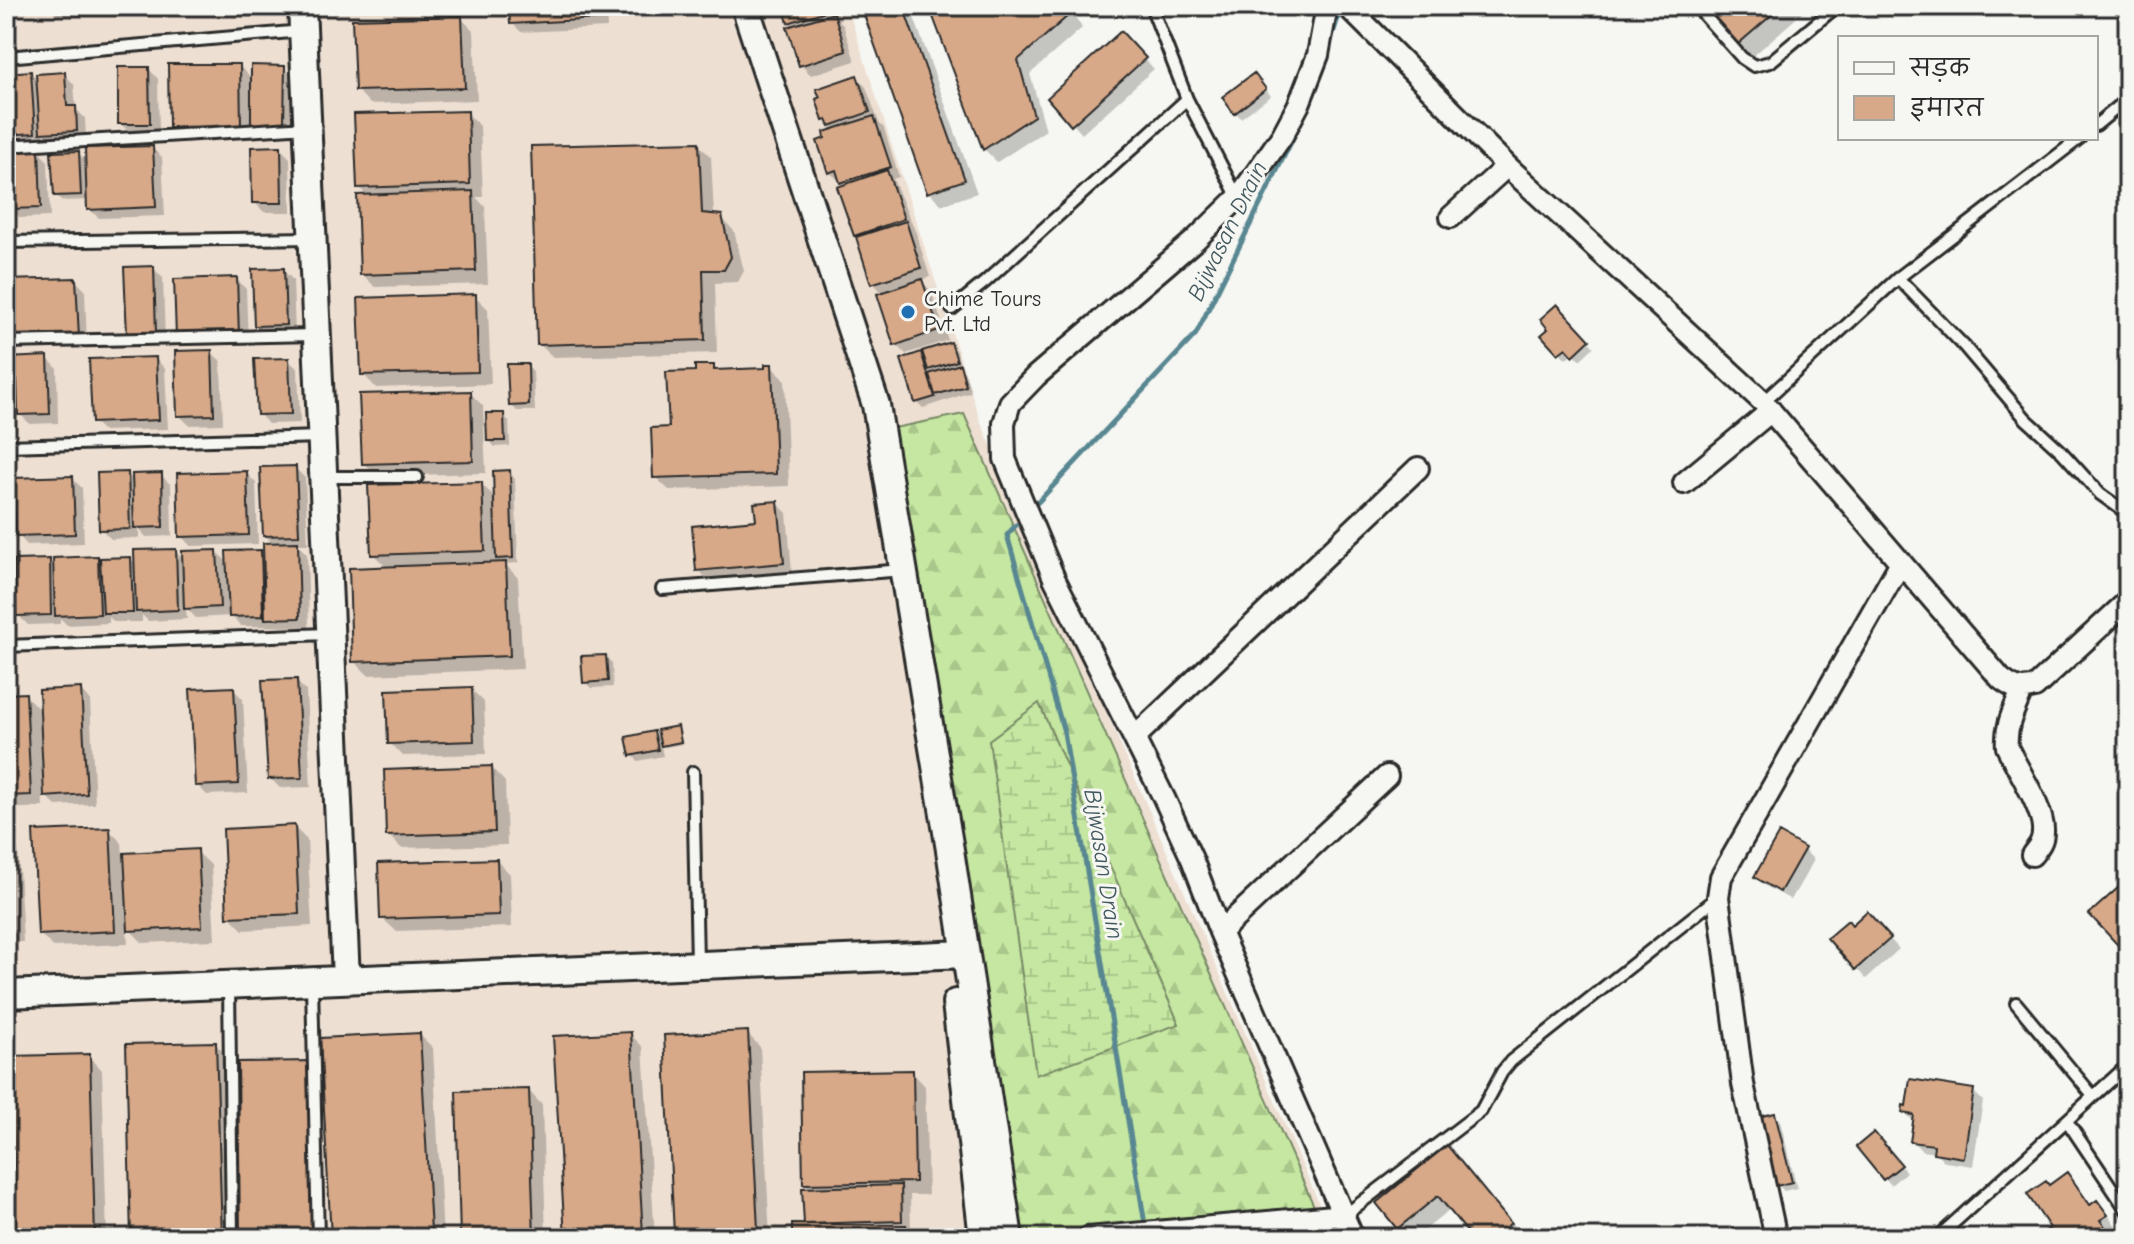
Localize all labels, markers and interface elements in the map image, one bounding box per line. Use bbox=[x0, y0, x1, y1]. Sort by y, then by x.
legend bbox=[1838, 36, 2098, 140]
text: सड़क bbox=[1908, 54, 1971, 82]
text: इमारत bbox=[1910, 94, 1985, 122]
water label: Bijwasan Drain bbox=[1181, 157, 1273, 305]
place label: Chime Tours Pvt. Ltd bbox=[924, 286, 1041, 337]
marker: Chime Tours Pvt. Ltd bbox=[899, 303, 917, 321]
water label: Bijwasan Drain bbox=[1078, 787, 1130, 941]

